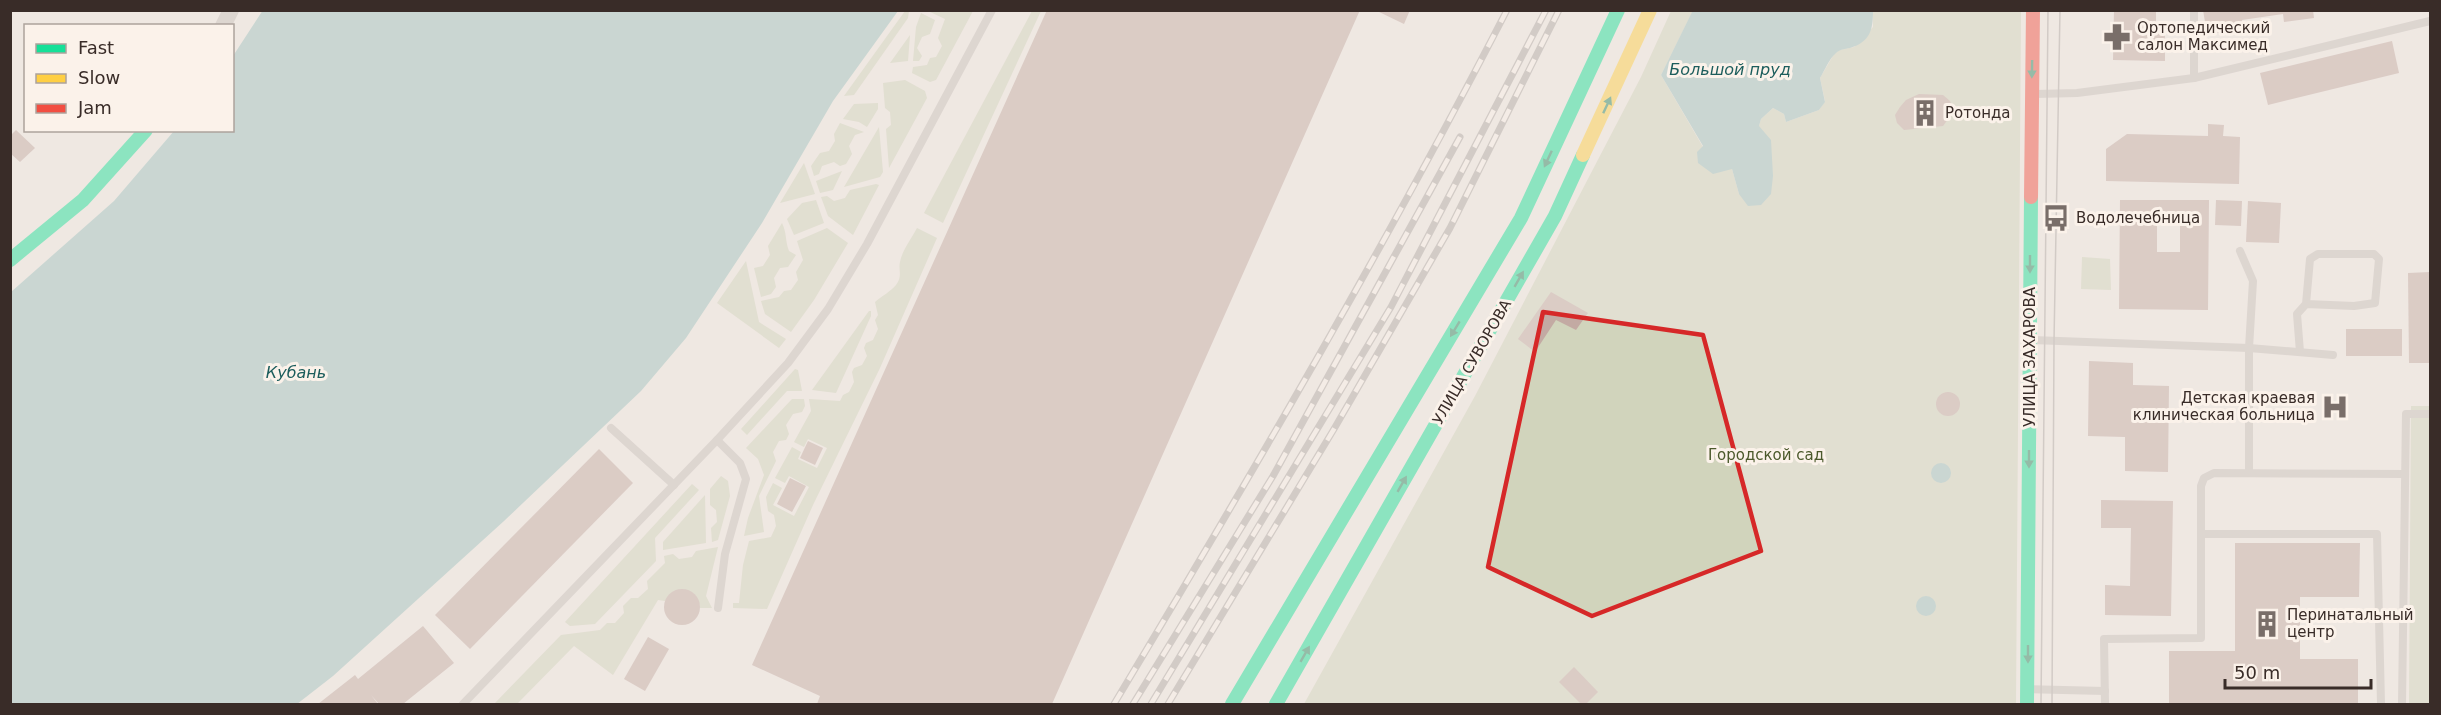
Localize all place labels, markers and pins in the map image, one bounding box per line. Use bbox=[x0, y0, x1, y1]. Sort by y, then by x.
place label: Ортопедический салон Максимед bbox=[2137, 19, 2270, 54]
pharmacy icon: Ортопедический салон Максимед bbox=[2102, 22, 2132, 52]
building icon: Ротонда bbox=[1910, 98, 1940, 128]
place label: Ротонда bbox=[1945, 104, 2011, 122]
bus stop icon: Водолечебница bbox=[2041, 203, 2071, 233]
place label: Водолечебница bbox=[2076, 209, 2200, 227]
place label: Детская краевая клиническая больница bbox=[2133, 389, 2315, 424]
hospital icon: Детская краевая клиническая больница bbox=[2320, 392, 2350, 422]
place label: Перинатальный центр bbox=[2287, 606, 2414, 641]
building icon: Перинатальный центр bbox=[2252, 609, 2282, 639]

